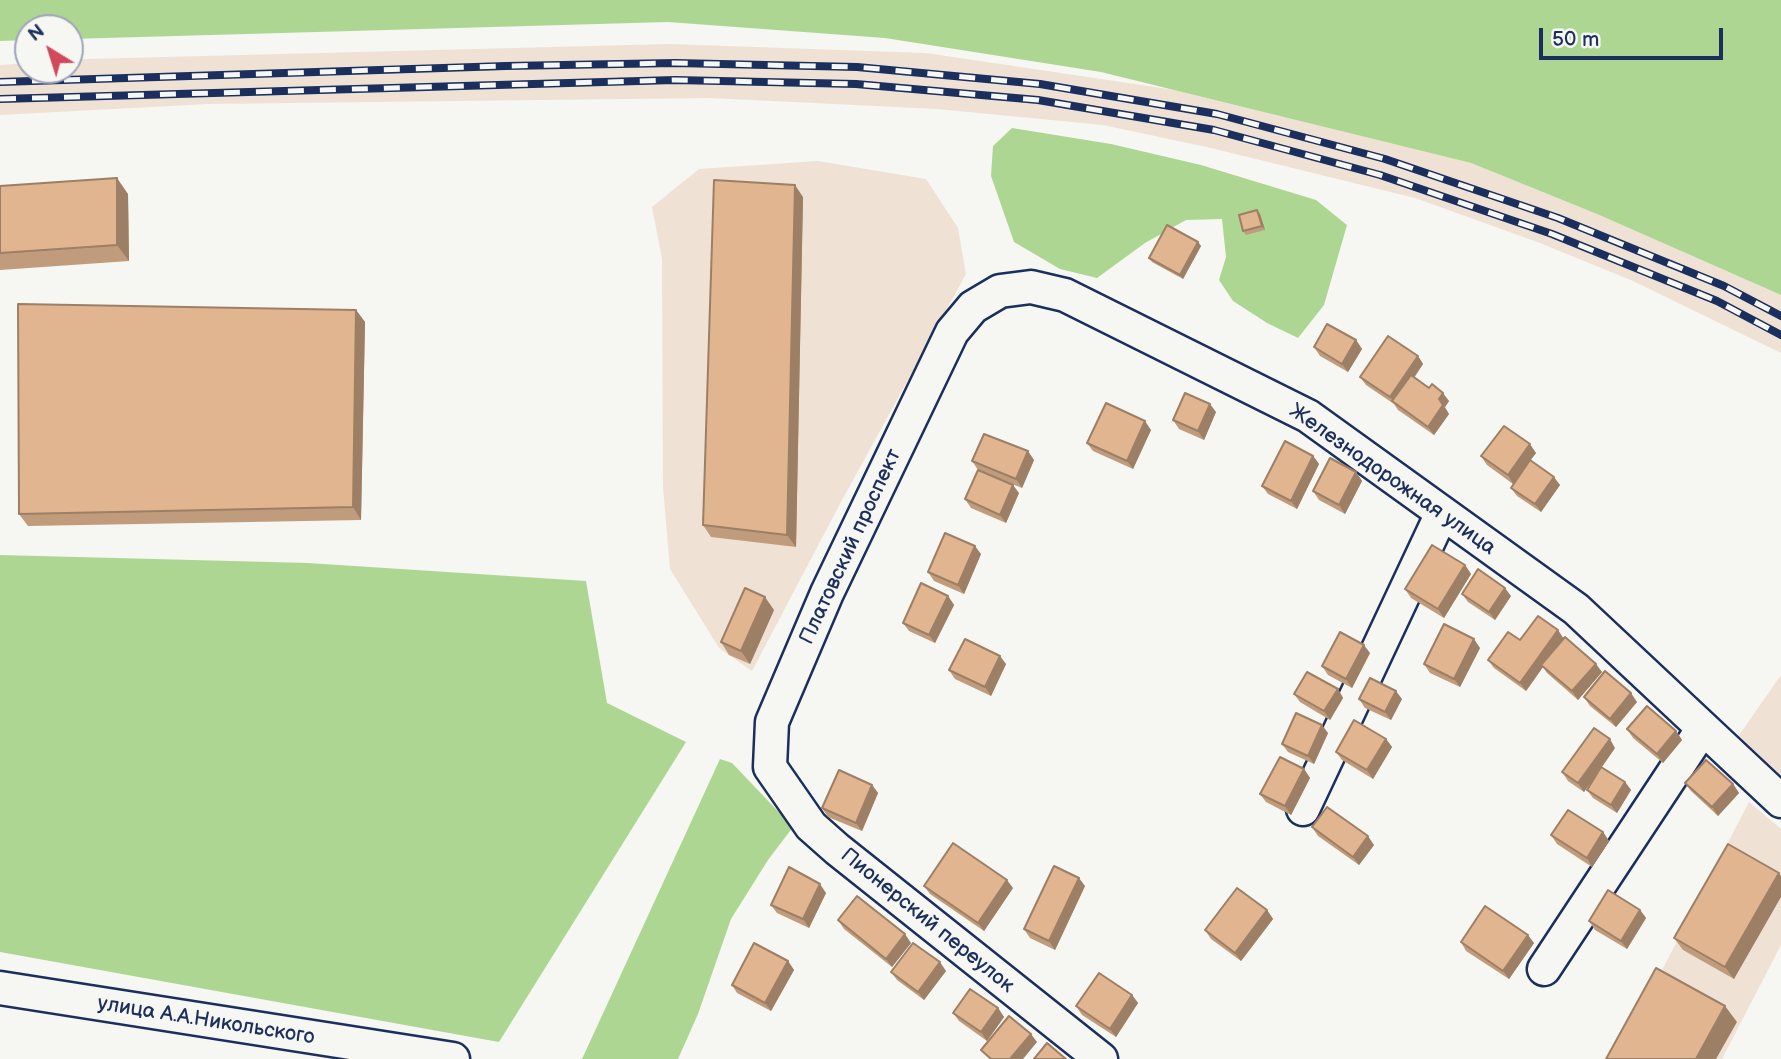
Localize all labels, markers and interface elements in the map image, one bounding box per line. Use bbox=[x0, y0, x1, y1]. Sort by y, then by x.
north arrow bbox=[14, 14, 84, 84]
scale bar bbox=[1543, 14, 1727, 58]
text: N bbox=[24, 20, 50, 47]
text: 50 m bbox=[1552, 27, 1599, 52]
street label: Железнодорожная улица bbox=[1284, 399, 1500, 561]
street label: Платовский проспект bbox=[795, 445, 907, 649]
street label: Пионерский переулок bbox=[835, 843, 1019, 999]
street label: улица А.А.Никольского bbox=[96, 991, 316, 1051]

